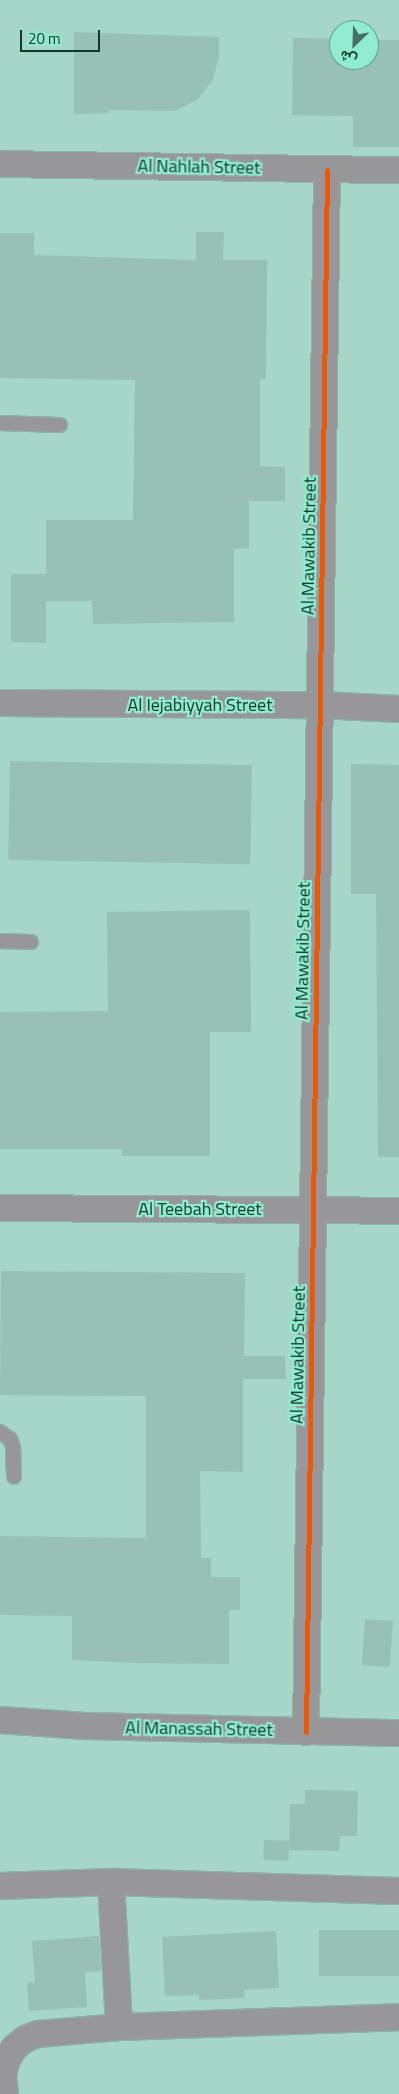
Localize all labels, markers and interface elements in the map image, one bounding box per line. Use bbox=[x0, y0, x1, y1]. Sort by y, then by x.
scale bar bbox=[22, 20, 102, 52]
north arrow bbox=[329, 20, 379, 70]
text: 20 m bbox=[28, 27, 61, 50]
text: ش bbox=[336, 45, 360, 71]
street label: Al Nahlah Street bbox=[137, 155, 261, 179]
street label: Al Mawakib Street bbox=[297, 477, 321, 615]
street label: Al Iejabiyyah Street bbox=[128, 694, 272, 716]
street label: Al Mawakib Street bbox=[291, 882, 315, 1020]
street label: Al Teebah Street bbox=[138, 1198, 262, 1220]
street label: Al Mawakib Street bbox=[286, 1286, 310, 1424]
street label: Al Manassah Street bbox=[125, 1717, 273, 1741]

